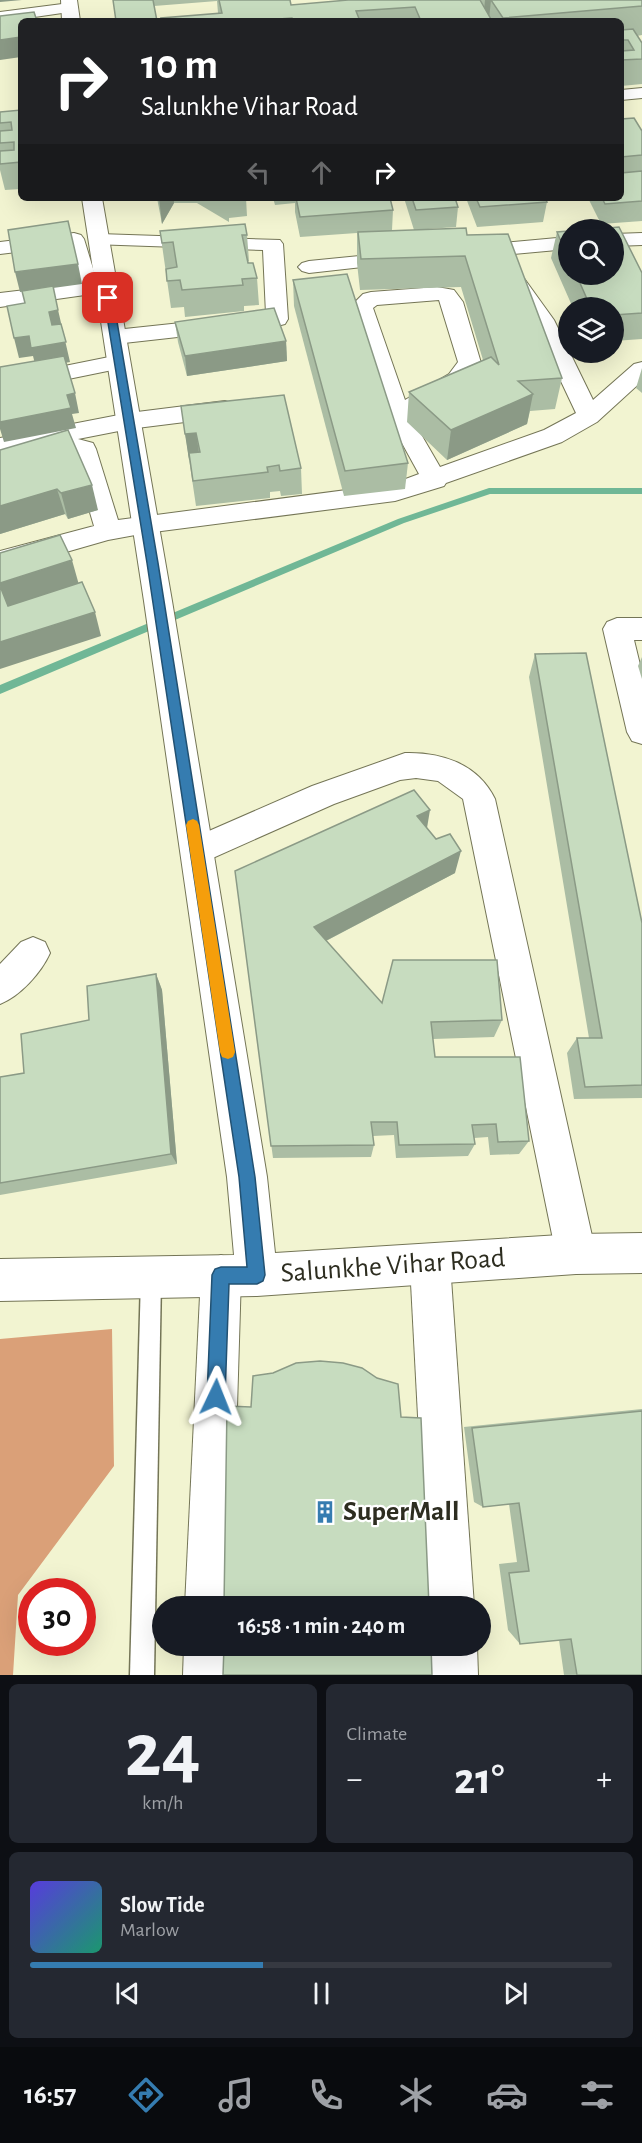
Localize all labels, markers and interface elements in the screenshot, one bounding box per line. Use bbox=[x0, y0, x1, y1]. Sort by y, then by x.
icon: right bbox=[42, 42, 120, 120]
text: 10 m bbox=[141, 44, 218, 86]
text: Salunkhe Vihar Road bbox=[141, 93, 358, 120]
icon: left bbox=[242, 156, 275, 189]
icon: ahead bbox=[305, 156, 338, 189]
icon: right bbox=[368, 156, 401, 189]
map controls bbox=[558, 219, 624, 363]
button: search bbox=[558, 219, 624, 285]
pin bbox=[82, 272, 133, 323]
icon: arrive bbox=[91, 281, 124, 314]
button: layers bbox=[558, 297, 624, 363]
street label: Salunkhe Vihar Road bbox=[280, 1244, 506, 1288]
position arrow bbox=[184, 1365, 248, 1429]
place label: SuperMall bbox=[343, 1498, 459, 1526]
building icon: SuperMall bbox=[312, 1499, 338, 1525]
speed limit sign: 30 bbox=[18, 1578, 96, 1656]
text: 16:58 · 1 min · 240 m bbox=[238, 1615, 405, 1637]
text: 24 bbox=[125, 1713, 201, 1791]
text: Climate bbox=[347, 1724, 407, 1744]
text: 21° bbox=[454, 1757, 505, 1802]
text: − bbox=[347, 1763, 362, 1796]
text: + bbox=[596, 1763, 612, 1796]
text: km/h bbox=[142, 1793, 183, 1813]
text: Slow Tide bbox=[120, 1894, 205, 1916]
text: Marlow bbox=[120, 1920, 179, 1940]
icon: previous bbox=[111, 1977, 144, 2010]
icon: pause bbox=[305, 1977, 338, 2010]
icon: next bbox=[499, 1977, 532, 2010]
icon: directions bbox=[125, 2074, 167, 2116]
icon: music bbox=[215, 2074, 257, 2116]
icon: phone bbox=[305, 2074, 347, 2116]
icon: climate bbox=[395, 2074, 437, 2116]
icon: car bbox=[486, 2074, 528, 2116]
icon: filters bbox=[576, 2074, 618, 2116]
text: 16:57 bbox=[24, 2081, 76, 2108]

